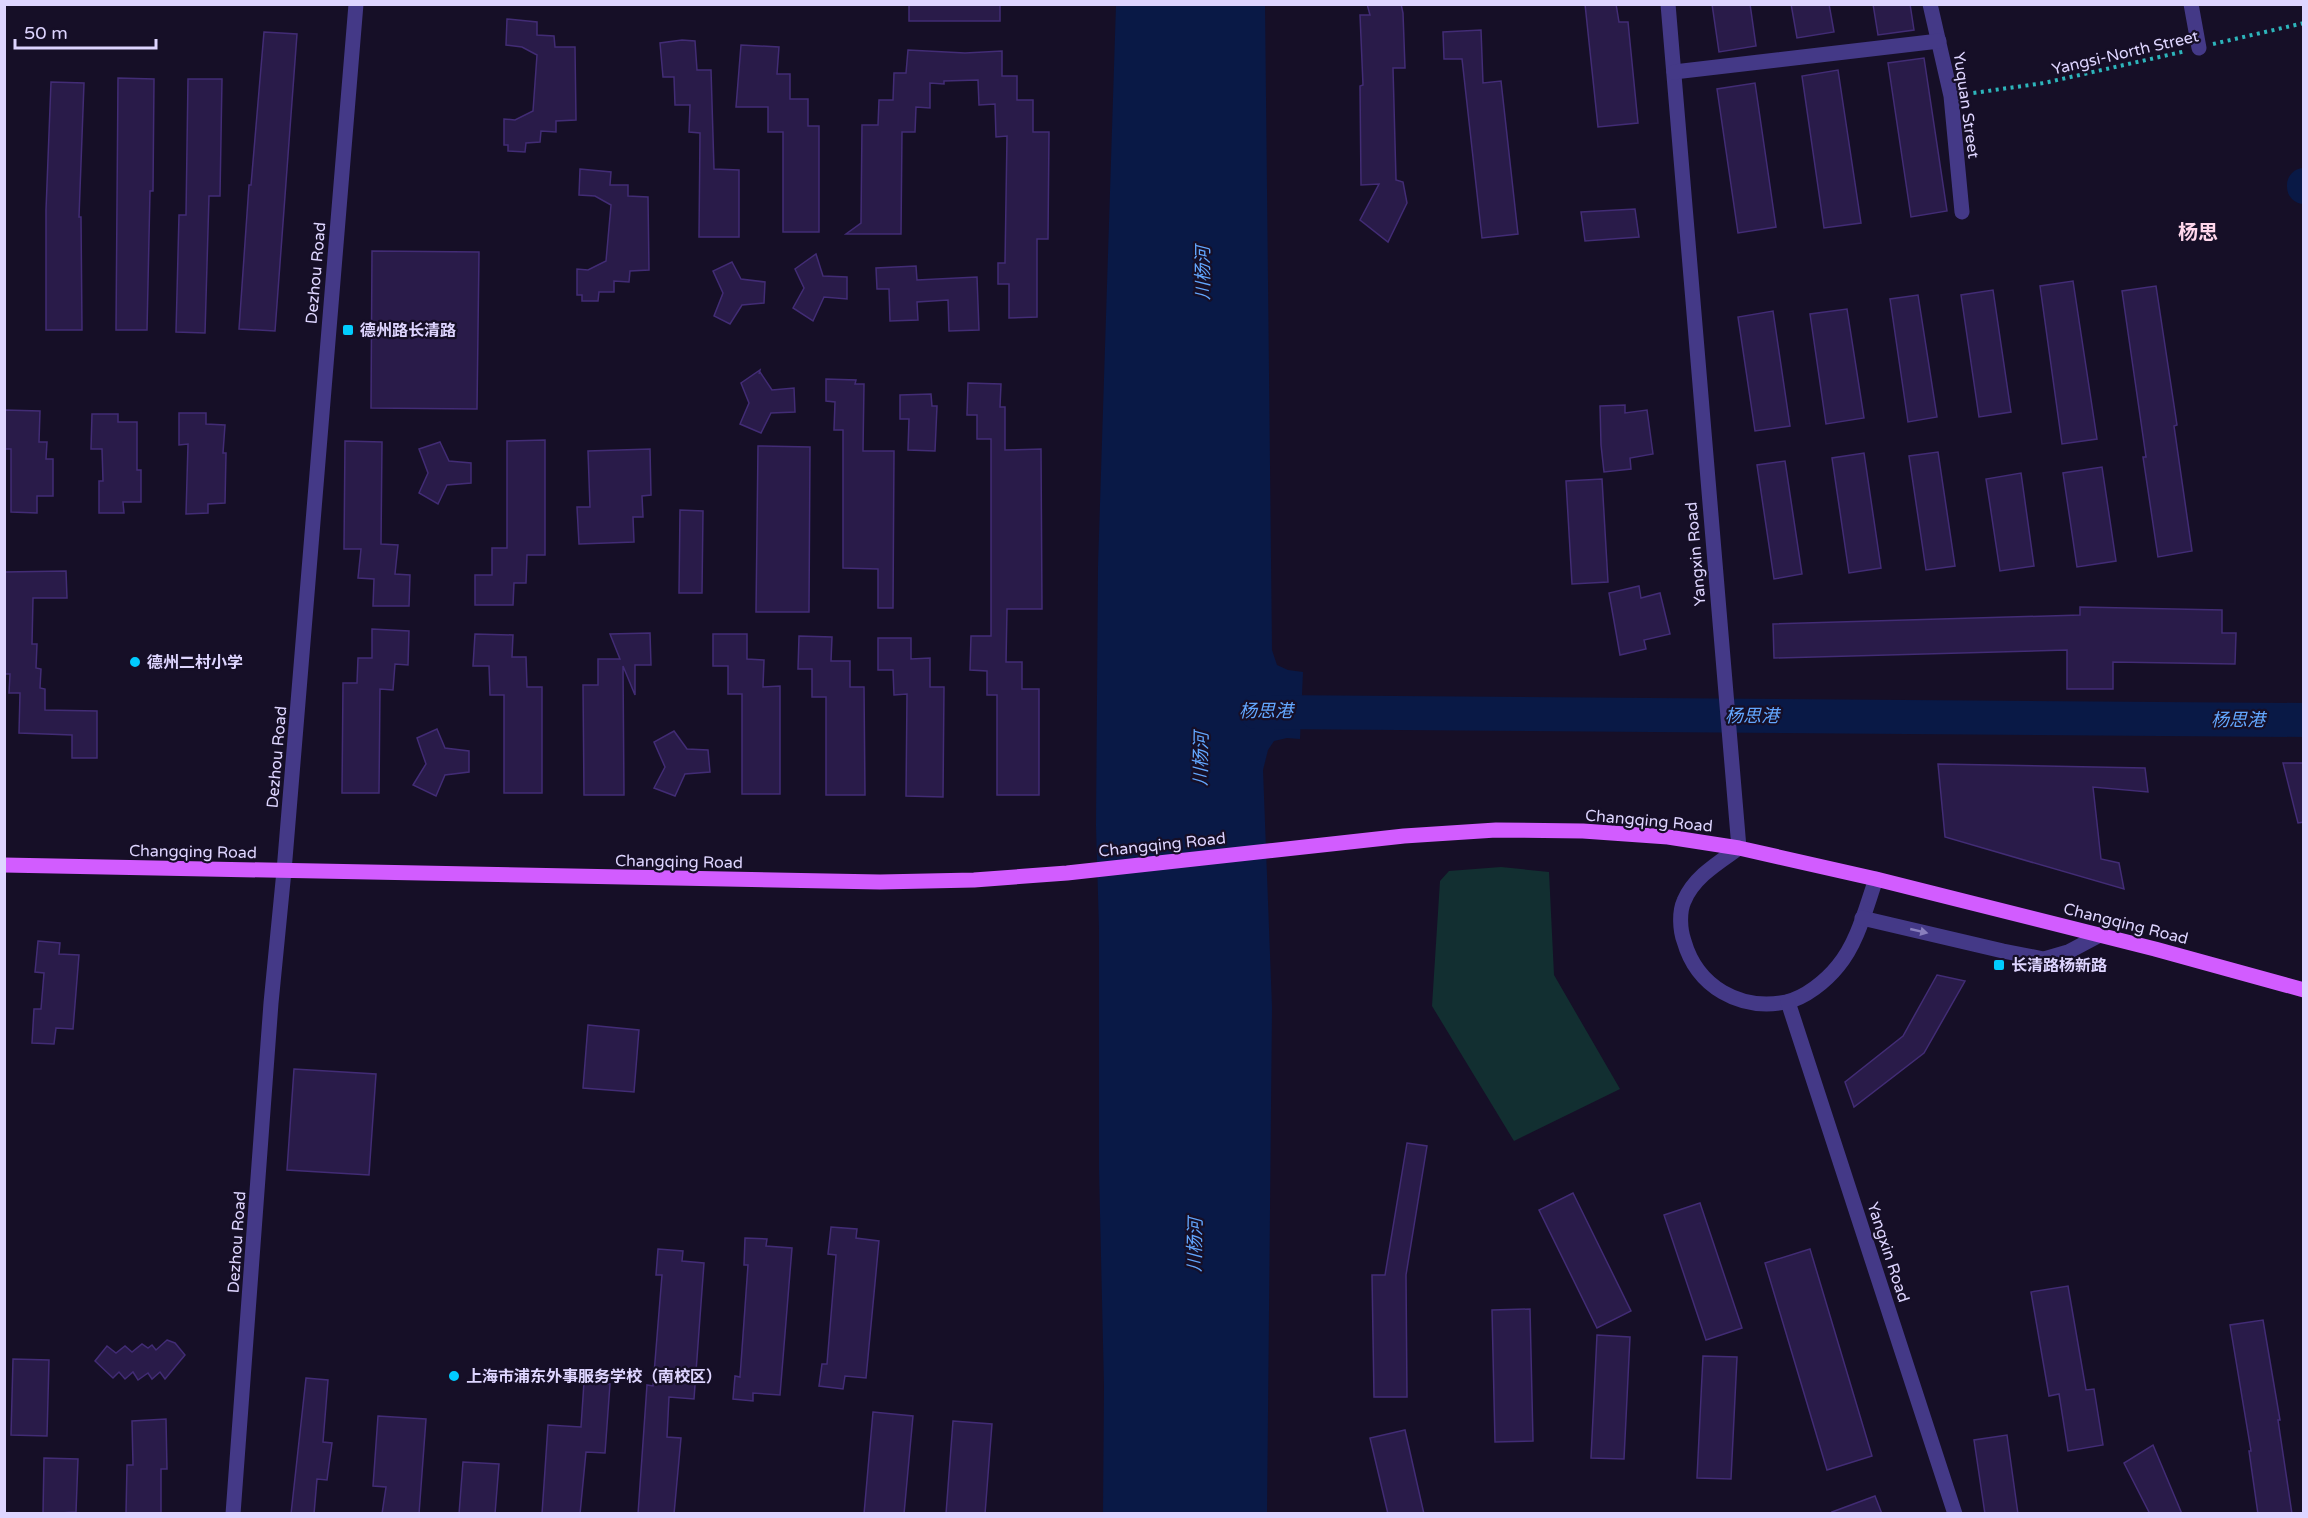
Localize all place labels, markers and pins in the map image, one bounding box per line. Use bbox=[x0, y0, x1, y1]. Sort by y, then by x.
place label: 德州路长清路 bbox=[360, 321, 456, 341]
marker: 德州路长清路 bbox=[341, 323, 355, 337]
place label: 德州二村小学 bbox=[147, 653, 243, 673]
marker: 德州二村小学 bbox=[128, 655, 142, 669]
place label: 长清路杨新路 bbox=[2011, 956, 2107, 976]
marker: 长清路杨新路 bbox=[1992, 958, 2006, 972]
place label: 上海市浦东外事服务学校（南校区） bbox=[466, 1367, 722, 1387]
marker: 上海市浦东外事服务学校（南校区） bbox=[447, 1369, 461, 1383]

